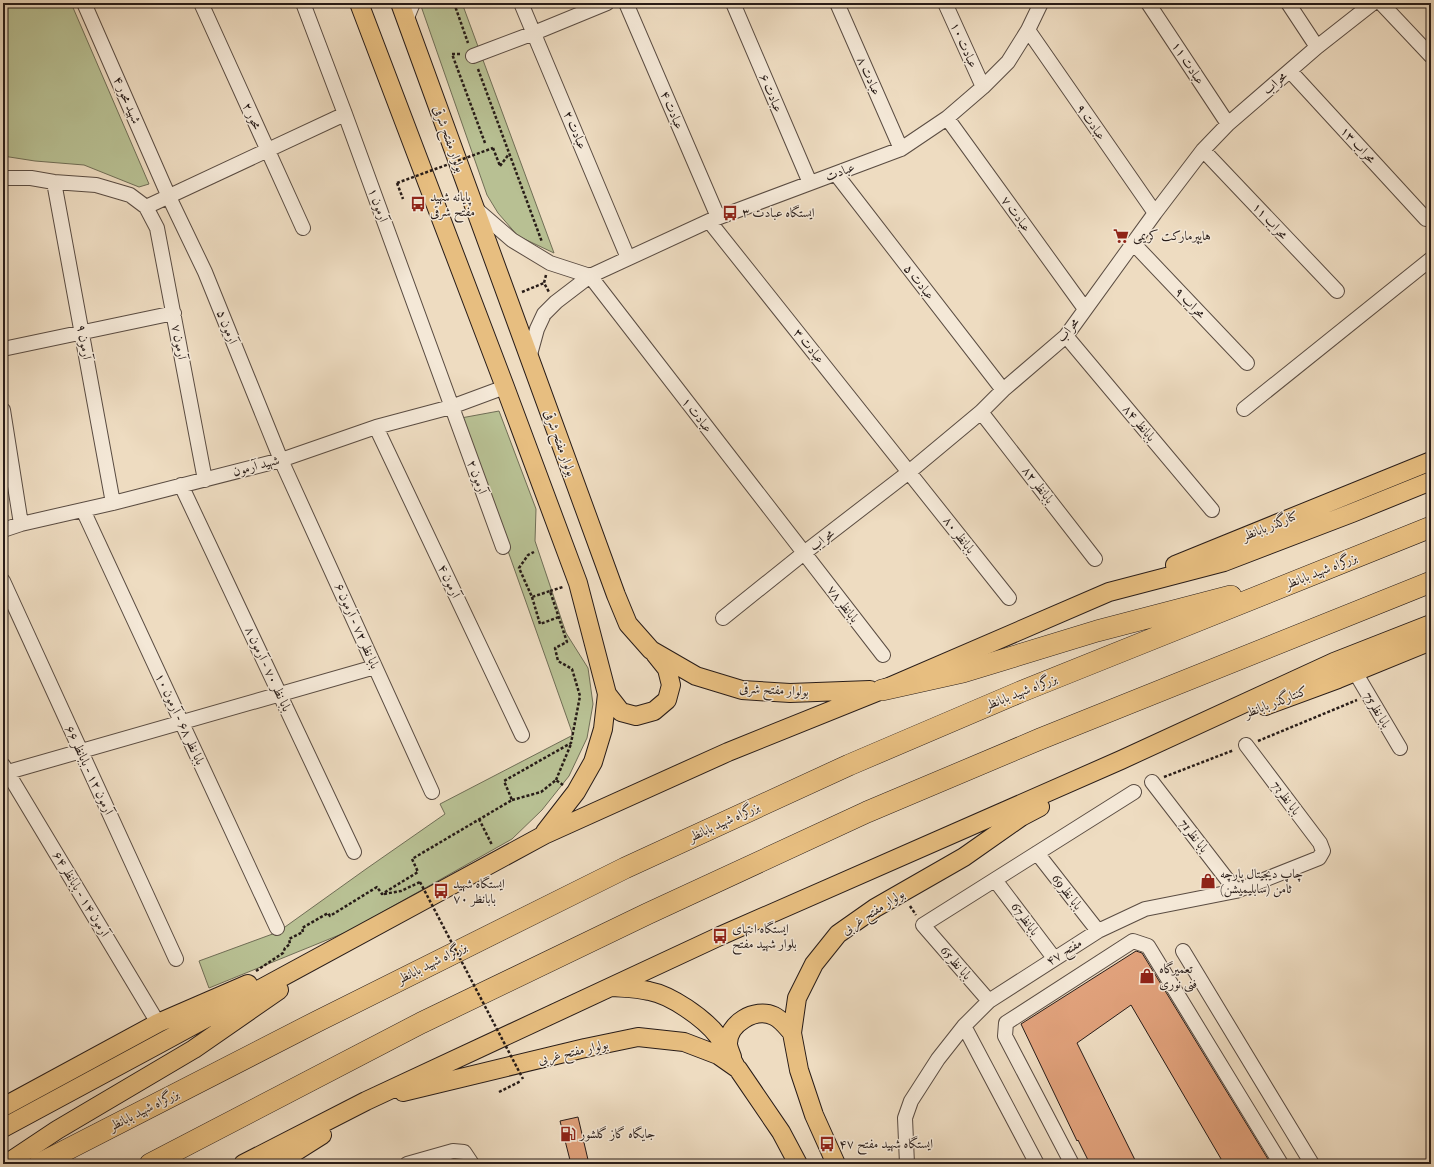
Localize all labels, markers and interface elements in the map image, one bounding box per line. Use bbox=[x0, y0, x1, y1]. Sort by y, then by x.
street label: عبادت ۱۰ bbox=[947, 20, 981, 70]
street label: عبادت ۱۱ bbox=[1168, 38, 1208, 88]
street label: عبادت ۸ bbox=[853, 54, 885, 98]
street label: محراب bbox=[1259, 68, 1291, 98]
street label: عبادت ۶ bbox=[756, 71, 786, 115]
street label: شهید محور ۴ bbox=[110, 74, 144, 126]
street label: عبادت ۴ bbox=[657, 88, 687, 132]
street label: محور ۲ bbox=[239, 100, 265, 132]
street label: عبادت ۹ bbox=[1073, 101, 1109, 143]
street label: بولوار مفتح شرقی bbox=[427, 104, 468, 175]
street label: عبادت ۲ bbox=[560, 108, 590, 152]
street label: محراب ۱۳ bbox=[1337, 123, 1379, 167]
street label: عبادت bbox=[823, 159, 857, 185]
street label: آرمون ۱ bbox=[364, 186, 392, 225]
place label: پایانه شهید مفتح شرقی bbox=[430, 189, 475, 223]
street label: عبادت ۷ bbox=[998, 193, 1034, 235]
bus stop icon: پایانه شهید مفتح شرقی bbox=[409, 195, 427, 213]
street label: محراب ۱۱ bbox=[1249, 199, 1291, 243]
bus stop icon: ایستگاه عبادت ۳ bbox=[721, 204, 739, 222]
place label: ایستگاه عبادت ۳ bbox=[742, 204, 815, 221]
supermarket icon: هایپرمارکت کریمی bbox=[1112, 227, 1130, 245]
place label: هایپرمارکت کریمی bbox=[1133, 228, 1211, 245]
street label: عبادت ۵ bbox=[900, 261, 938, 303]
street label: محراب ۹ bbox=[1171, 284, 1209, 322]
street label: آرمون ۵ bbox=[213, 308, 241, 347]
street label: محراب bbox=[1053, 314, 1083, 346]
street label: آرمون ۹ bbox=[73, 323, 95, 362]
street label: آرمون ۷ bbox=[168, 323, 190, 362]
street label: عبادت ۳ bbox=[790, 325, 828, 367]
street label: عبادت ۱ bbox=[678, 394, 716, 436]
street label: بابانظر ۸۴ bbox=[1119, 401, 1159, 445]
street label: بولوار مفتح شرقی bbox=[538, 408, 579, 479]
street label: شهید آرمون bbox=[231, 452, 281, 480]
street label: آرمون ۲ bbox=[463, 458, 491, 497]
street label: بابانظر ۸۲ bbox=[1018, 463, 1058, 507]
street label: کنارگذر بابانظر bbox=[1237, 506, 1300, 545]
street label: بابانظر ۸۰ bbox=[939, 513, 979, 557]
street label: محراب bbox=[806, 525, 838, 555]
street label: بزرگراه شهید بابانظر bbox=[1280, 548, 1360, 593]
street label: آرمون ۴ bbox=[434, 562, 464, 601]
street label: بابا نظر ۷۲ - آرمون ۶ bbox=[331, 581, 383, 671]
street label: بابانظر ۷۸ bbox=[823, 582, 863, 626]
street label: بابا نظر ۷۰ - آرمون ۸ bbox=[241, 624, 295, 714]
street label: بزرگراه شهید بابانظر bbox=[980, 669, 1060, 714]
street label: بابا نظر ۶۸ - آرمون ۱۰ bbox=[152, 670, 208, 768]
street label: بولوار مفتح شرقی bbox=[739, 680, 809, 703]
street label: کنتارگذر بابانظر bbox=[1240, 681, 1310, 722]
street label: بابا نظر75 bbox=[1360, 689, 1394, 731]
street label: آرمون ۱۲ - بابانظر ۶۶ bbox=[61, 723, 117, 818]
street label: بابا نظر73 bbox=[1268, 778, 1304, 818]
street label: بزرگراه شهید بابانظر bbox=[684, 797, 763, 846]
street label: بابا نظر71 bbox=[1176, 816, 1212, 856]
street label: آرمون ۱۴ - بابانظر ۶۴ bbox=[49, 848, 113, 941]
place label: چاپ دیجیتال پارچه ثامن (سابلیمیشن) bbox=[1220, 866, 1303, 898]
street label: بابا نظر69 bbox=[1048, 871, 1086, 913]
shop icon: چاپ دیجیتال پارچه ثامن (سابلیمیشن) bbox=[1199, 872, 1217, 890]
place label: ایستگاه شهید بابانظر ۷۰ bbox=[453, 875, 505, 907]
bus stop icon: ایستگاه شهید بابانظر ۷۰ bbox=[432, 882, 450, 900]
street label: بولوار مفتح غربی bbox=[839, 886, 909, 941]
street label: بابانظر67 bbox=[1007, 899, 1043, 939]
place label: ایستگاه انتهای بلوار شهید مفتح bbox=[732, 920, 797, 955]
bus stop icon: ایستگاه انتهای بلوار شهید مفتح bbox=[711, 927, 729, 945]
street label: مفتح ۴۷ bbox=[1043, 935, 1087, 972]
street label: بزرگراه شهید بابانظر bbox=[392, 937, 470, 988]
street label: بابا نظر65 bbox=[937, 943, 975, 983]
place label: تعمیرگاه فنی نوری bbox=[1159, 961, 1197, 993]
shop icon: تعمیرگاه فنی نوری bbox=[1138, 967, 1156, 985]
street label: بولوار مفتح غربی bbox=[536, 1036, 610, 1071]
street label: بزرگراه شهید بابانظر bbox=[104, 1084, 182, 1135]
fuel station icon: جایگاه گاز گلشور bbox=[559, 1125, 577, 1143]
place label: جایگاه گاز گلشور bbox=[578, 1125, 655, 1142]
bus stop icon: ایستگاه شهید مفتح ۴۷ bbox=[818, 1135, 836, 1153]
place label: ایستگاه شهید مفتح ۴۷ bbox=[839, 1135, 933, 1155]

